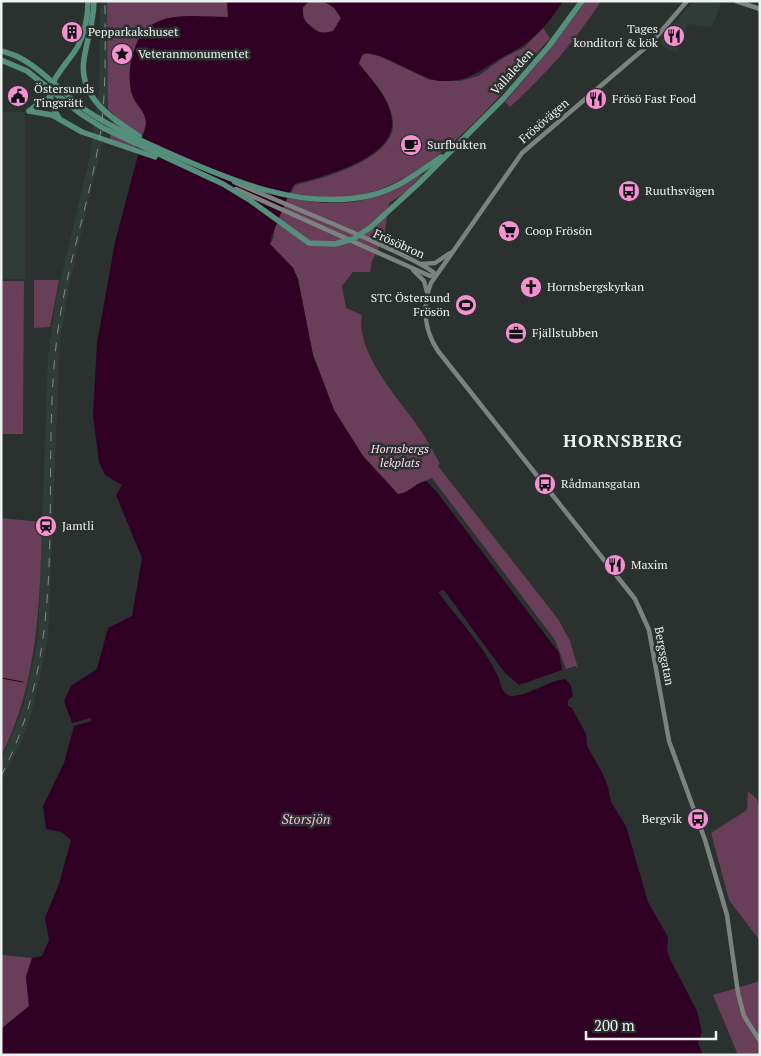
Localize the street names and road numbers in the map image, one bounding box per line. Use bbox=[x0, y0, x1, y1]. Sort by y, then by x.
street label: Vallaleden bbox=[487, 46, 536, 98]
street label: Frösövägen bbox=[516, 95, 572, 146]
street label: Frösöbron bbox=[371, 226, 427, 261]
street label: Bergsgatan bbox=[651, 625, 678, 687]

